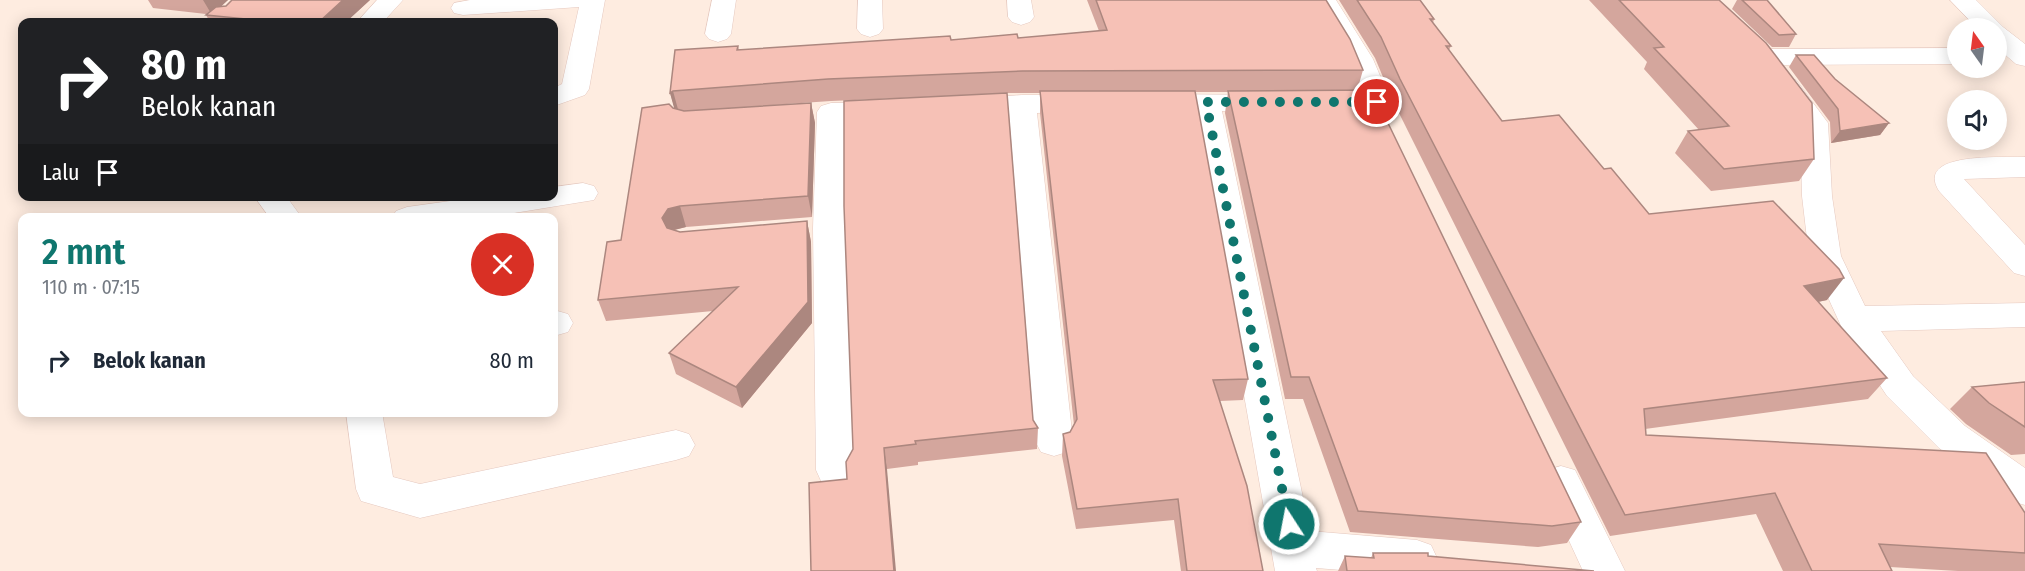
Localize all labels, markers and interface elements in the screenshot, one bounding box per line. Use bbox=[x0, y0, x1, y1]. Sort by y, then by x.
north arrow bbox=[1947, 18, 2007, 78]
map controls bbox=[1947, 18, 2007, 150]
text: 80 m bbox=[141, 40, 227, 90]
icon: right bbox=[42, 42, 120, 120]
pin bbox=[1351, 76, 1402, 127]
icon: arrive bbox=[1360, 85, 1393, 118]
button: sound bbox=[1947, 90, 2007, 150]
text: Belok kanan bbox=[141, 91, 276, 123]
icon: arrive bbox=[91, 156, 124, 189]
text: Lalu bbox=[42, 159, 79, 186]
text: 2 mnt bbox=[42, 230, 125, 274]
button: close bbox=[471, 233, 534, 296]
text: 110 m · 07:15 bbox=[42, 275, 140, 299]
icon: right bbox=[42, 344, 75, 377]
text: Belok kanan bbox=[93, 347, 206, 374]
text: 80 m bbox=[489, 347, 534, 374]
position arrow bbox=[1257, 492, 1321, 556]

